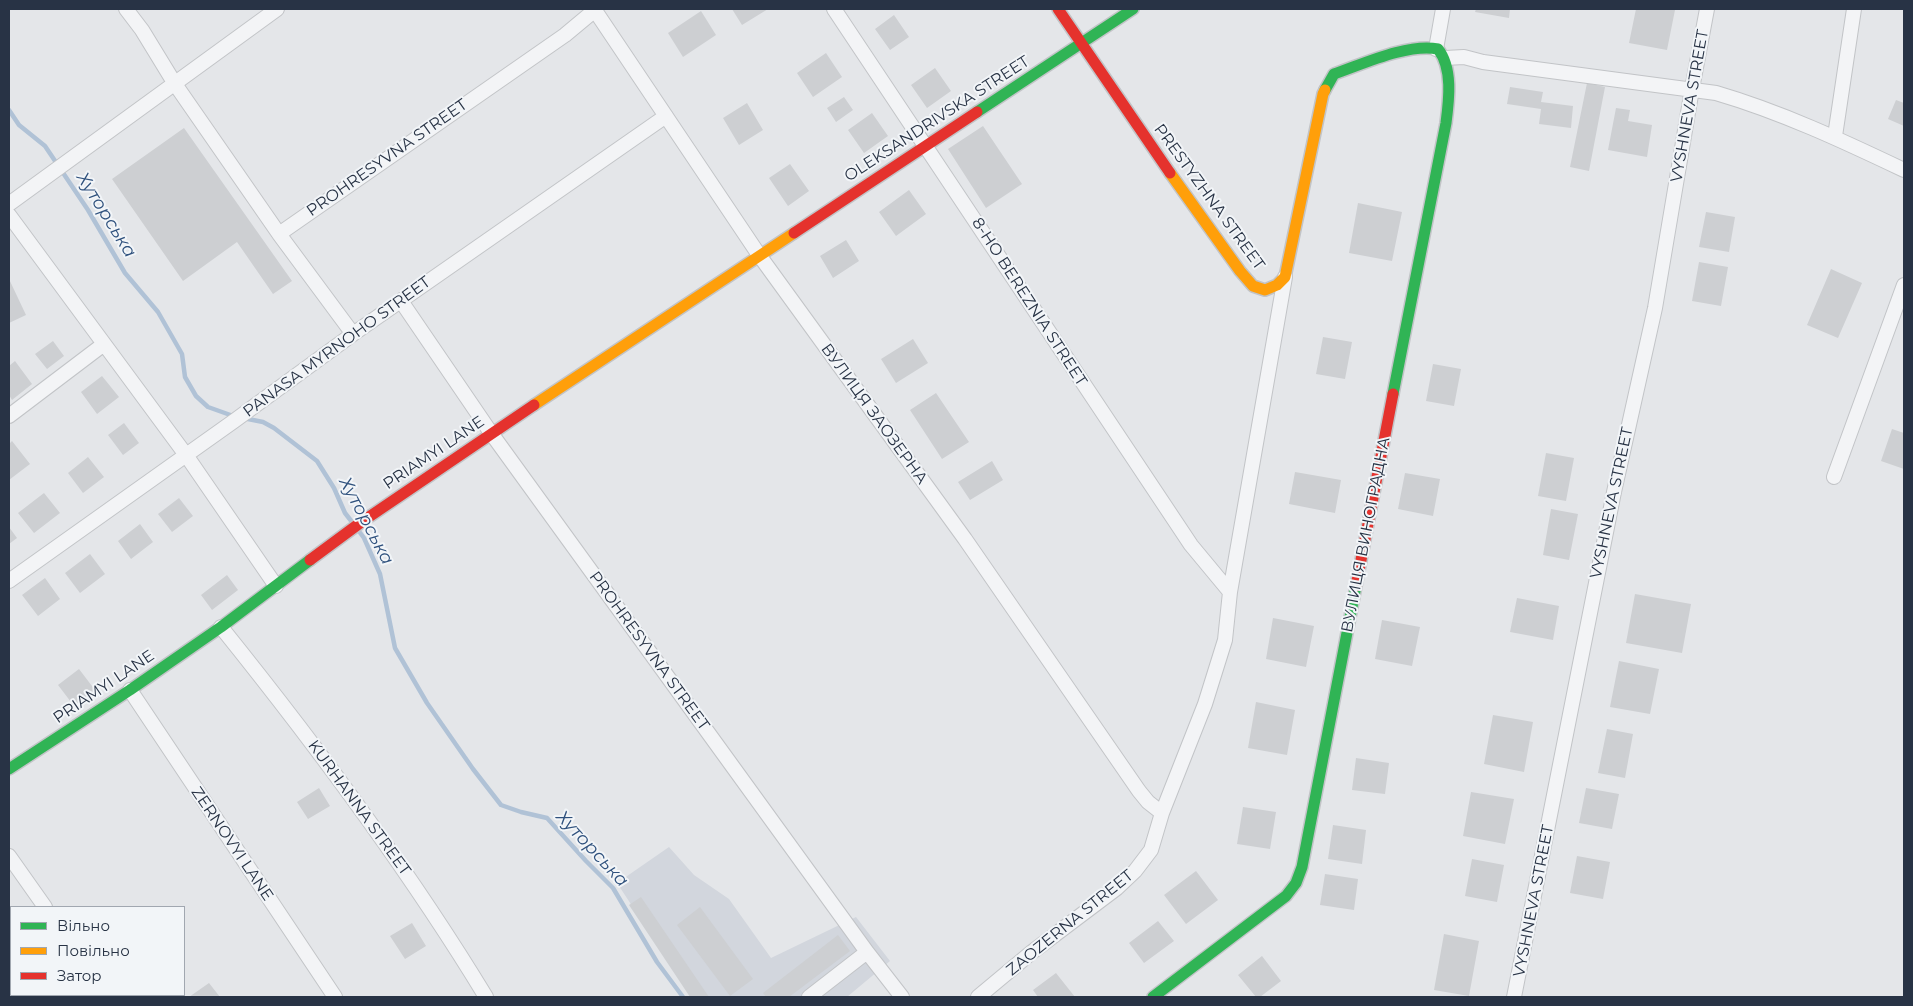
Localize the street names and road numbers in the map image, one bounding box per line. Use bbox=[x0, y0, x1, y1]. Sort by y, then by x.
street label: VYSHNEVA STREET bbox=[1667, 28, 1713, 184]
street label: OLEKSANDRIVSKA STREET bbox=[841, 52, 1033, 186]
street label: PROHRESYVNA STREET bbox=[303, 95, 471, 221]
street label: PRESTYZHNA STREET bbox=[1150, 120, 1268, 274]
street label: 8-HO BEREZNIA STREET bbox=[967, 214, 1091, 390]
street label: PANASA MYRNOHO STREET bbox=[240, 273, 434, 421]
street label: ВУЛИЦЯ ЗАОЗЕРНА bbox=[817, 340, 931, 488]
street label: PRIAMYI LANE bbox=[380, 412, 488, 494]
street label: VYSHNEVA STREET bbox=[1587, 425, 1637, 581]
street label: ВУЛИЦЯ ВИНОГРАДНА bbox=[1338, 436, 1394, 634]
street label: PROHRESYVNA STREET bbox=[585, 568, 713, 734]
street label: PRIAMYI LANE bbox=[50, 646, 158, 728]
street label: KURHANNA STREET bbox=[303, 737, 415, 879]
street label: ZERNOVYI LANE bbox=[187, 783, 277, 905]
street label: VYSHNEVA STREET bbox=[1510, 823, 1558, 979]
street label: ZAOZERNA STREET bbox=[1003, 866, 1137, 980]

